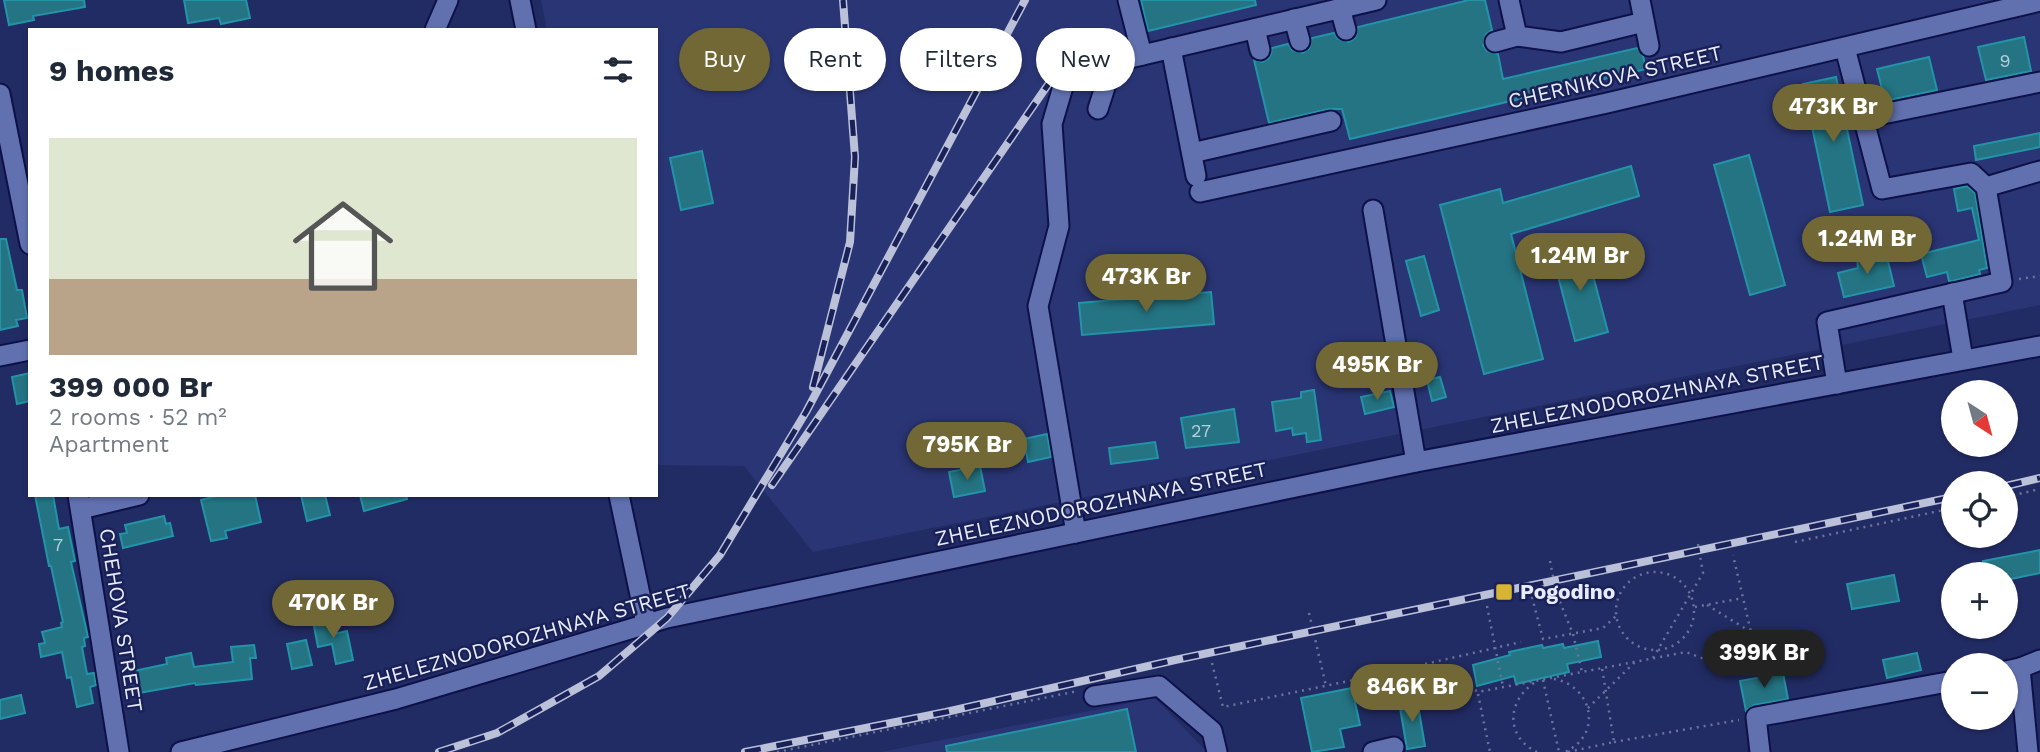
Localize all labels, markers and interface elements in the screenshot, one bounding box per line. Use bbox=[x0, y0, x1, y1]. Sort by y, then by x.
chip: Buy bbox=[679, 28, 770, 91]
chip: Rent bbox=[784, 28, 886, 91]
chip: Filters bbox=[900, 28, 1022, 91]
chip: New bbox=[1036, 28, 1135, 91]
street label: CHERNIKOVA STREET bbox=[1505, 40, 1725, 113]
house number: 9 bbox=[1999, 50, 2011, 71]
icon: filters bbox=[599, 51, 637, 89]
text: 9 homes bbox=[49, 53, 174, 88]
pin: 473K Br bbox=[1768, 85, 1898, 144]
text: 473K Br bbox=[1788, 93, 1878, 120]
icon: home bbox=[280, 183, 406, 309]
pin: 1.24M Br bbox=[1795, 216, 1939, 276]
text: 1.24M Br bbox=[1818, 225, 1916, 252]
pin: 1.24M Br bbox=[1508, 233, 1652, 293]
text: 1.24M Br bbox=[1531, 242, 1629, 269]
pin: 473K Br bbox=[1081, 254, 1211, 314]
text: 473K Br bbox=[1101, 263, 1191, 290]
pin: 495K Br bbox=[1312, 342, 1442, 402]
street label: ZHELEZNODOROZHNAYA STREET bbox=[1488, 349, 1826, 438]
text: 495K Br bbox=[1332, 351, 1422, 378]
text: 399 000 Br bbox=[49, 369, 212, 404]
north arrow bbox=[1941, 380, 2018, 457]
map controls bbox=[1941, 380, 2018, 730]
text: 2 rooms · 52 m² bbox=[49, 404, 227, 431]
house number: 27 bbox=[1191, 420, 1211, 441]
pin: 795K Br bbox=[902, 422, 1032, 482]
text: Apartment bbox=[49, 431, 169, 458]
text: 795K Br bbox=[922, 431, 1012, 458]
street label: ZHELEZNODOROZHNAYA STREET bbox=[933, 456, 1270, 551]
button: locate bbox=[1941, 471, 2018, 548]
street label: CHEHOVA STREET bbox=[95, 526, 148, 714]
house number: 7 bbox=[53, 534, 63, 555]
button: + bbox=[1941, 562, 2018, 639]
street label: ZHELEZNODOROZHNAYA STREET bbox=[361, 578, 693, 695]
place label: Pogodino bbox=[1520, 579, 1615, 604]
pin: 470K Br bbox=[268, 580, 398, 640]
marker: Pogodino bbox=[1494, 582, 1514, 602]
text: 470K Br bbox=[288, 589, 378, 616]
pin: 399K Br bbox=[1699, 630, 1829, 690]
text: 399K Br bbox=[1719, 639, 1809, 666]
button: − bbox=[1941, 653, 2018, 730]
pin: 846K Br bbox=[1347, 664, 1477, 724]
text: 846K Br bbox=[1366, 673, 1458, 700]

